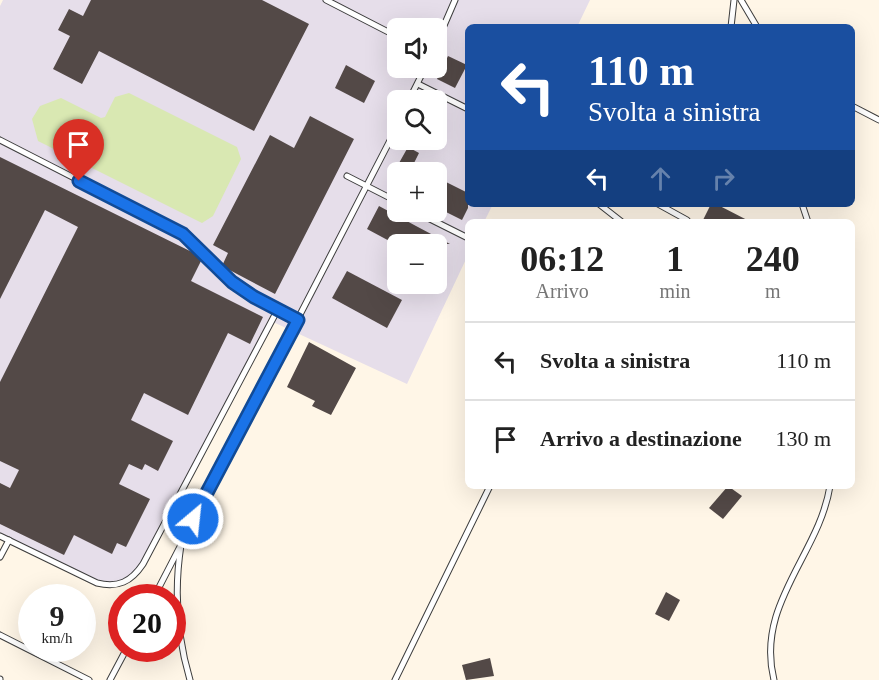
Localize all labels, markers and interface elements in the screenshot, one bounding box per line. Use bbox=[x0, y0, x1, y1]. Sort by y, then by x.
map controls bbox=[387, 18, 447, 294]
button: sound bbox=[387, 18, 447, 78]
icon: left bbox=[489, 48, 567, 126]
text: 110 m bbox=[588, 48, 694, 94]
button: search bbox=[387, 90, 447, 150]
text: Svolta a sinistra bbox=[588, 97, 760, 127]
pin bbox=[53, 119, 104, 181]
icon: arrive bbox=[62, 128, 95, 161]
button: + bbox=[387, 162, 447, 222]
icon: left bbox=[581, 162, 614, 195]
icon: ahead bbox=[644, 162, 677, 195]
icon: right bbox=[707, 162, 740, 195]
button: − bbox=[387, 234, 447, 294]
text: 06:12 bbox=[520, 239, 604, 279]
text: 1 bbox=[666, 239, 684, 279]
text: 240 bbox=[746, 239, 800, 279]
text: Arrivo bbox=[536, 280, 589, 302]
text: min bbox=[659, 280, 691, 302]
text: m bbox=[765, 280, 781, 302]
icon: left bbox=[489, 345, 522, 378]
text: Svolta a sinistra bbox=[540, 348, 690, 373]
text: 110 m bbox=[776, 348, 831, 373]
icon: arrive bbox=[489, 423, 522, 456]
text: Arrivo a destinazione bbox=[540, 426, 742, 451]
text: 130 m bbox=[775, 426, 831, 451]
position arrow bbox=[161, 487, 225, 551]
speed limit sign: 20 bbox=[108, 584, 186, 662]
text: 9 bbox=[50, 599, 65, 632]
text: km/h bbox=[42, 630, 72, 646]

